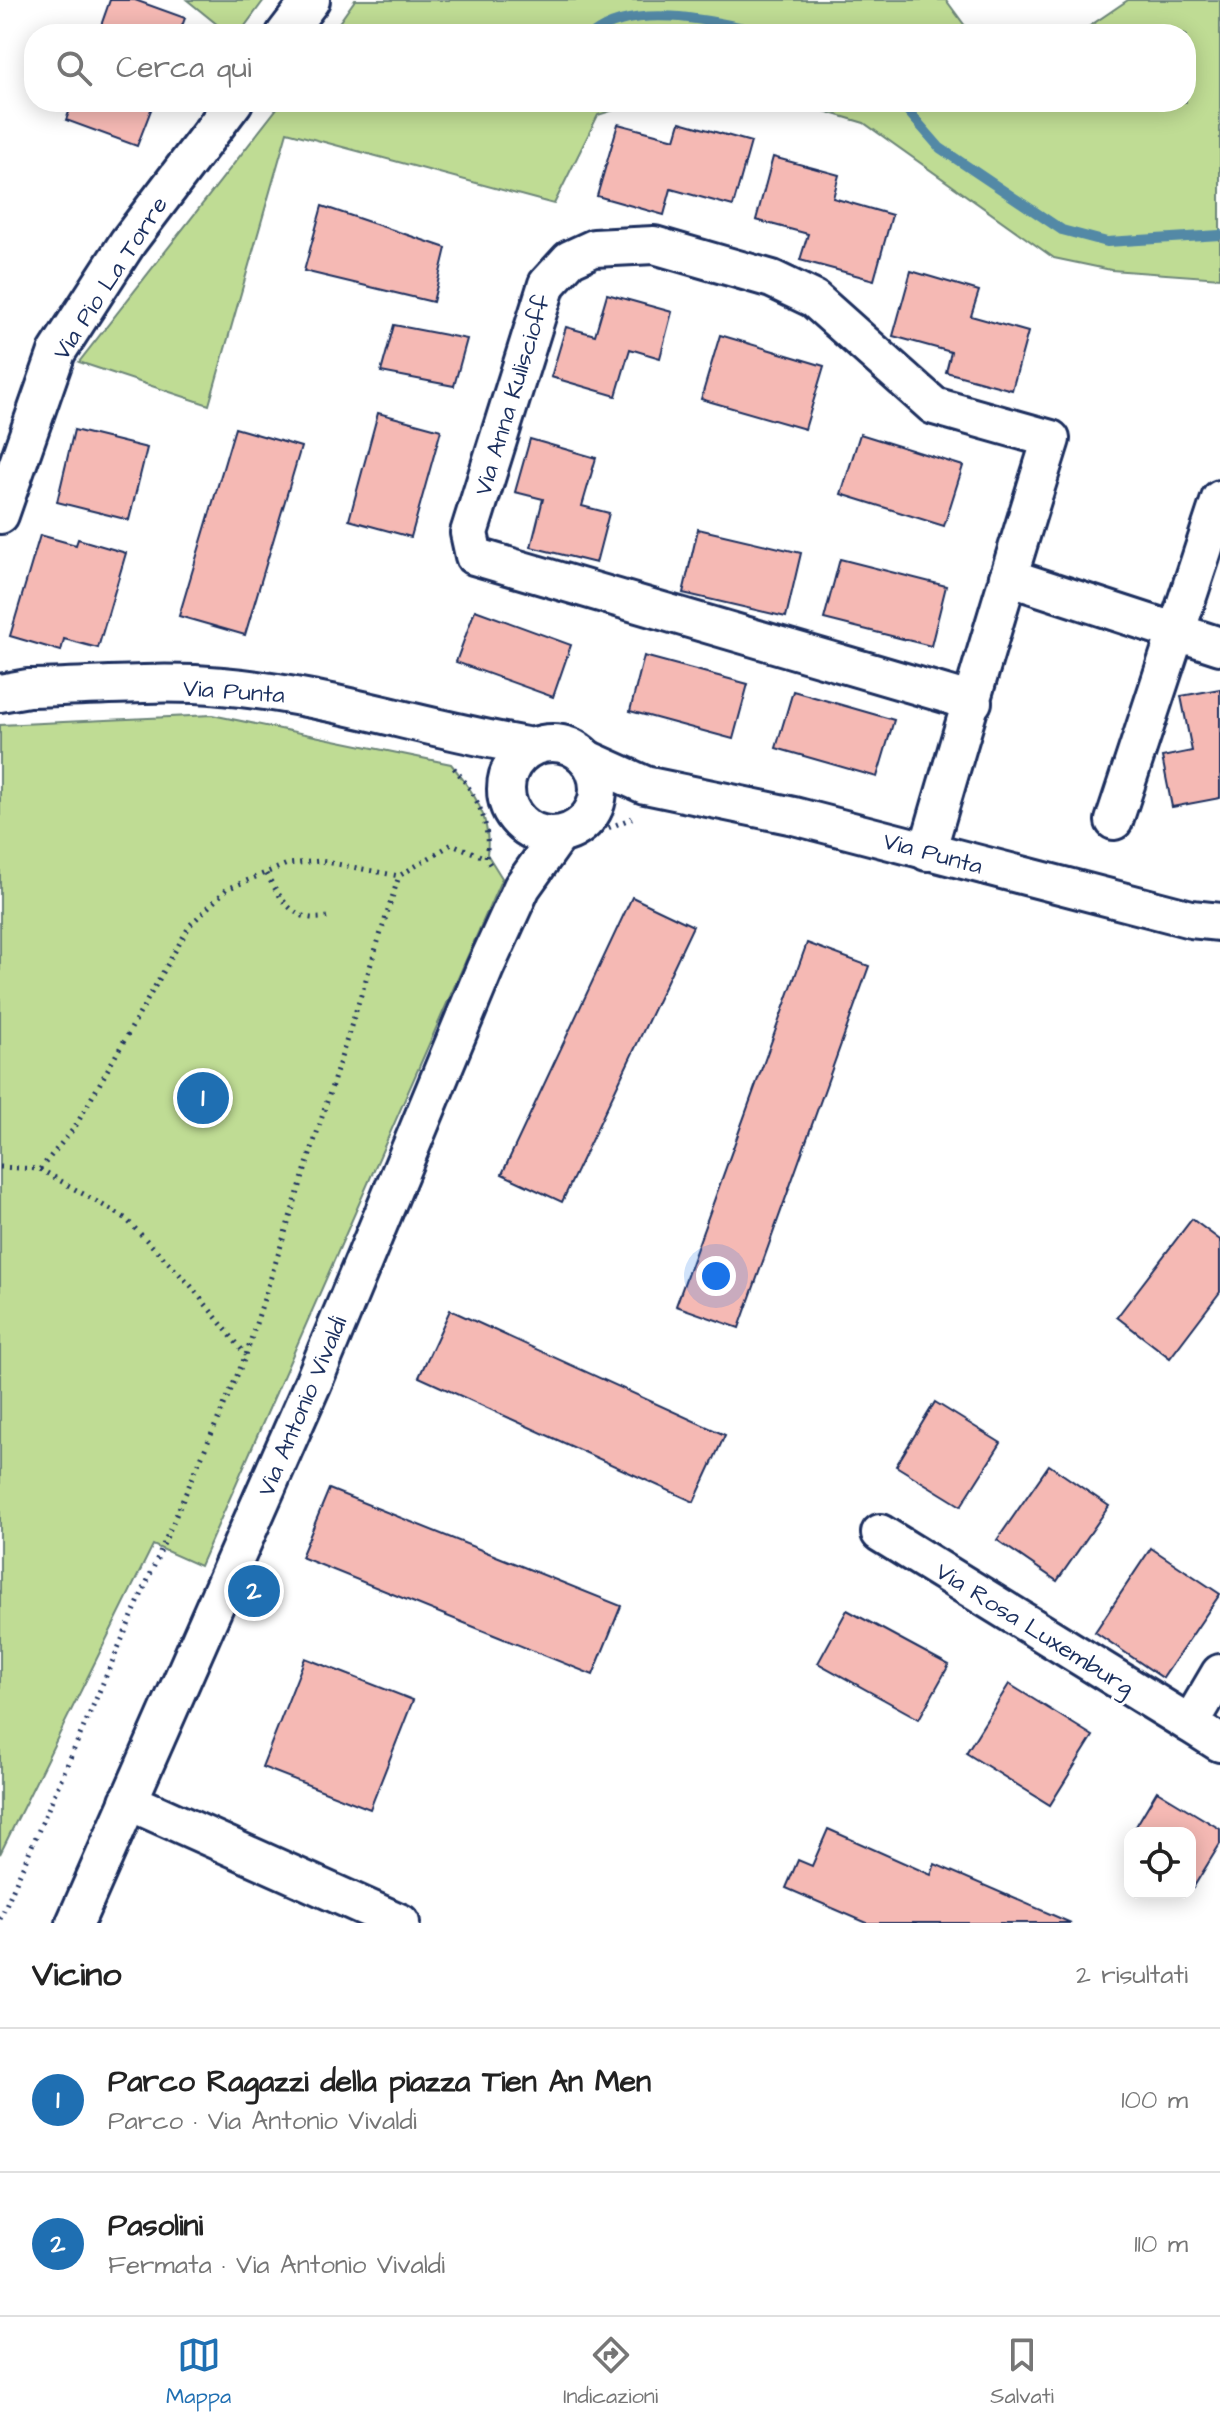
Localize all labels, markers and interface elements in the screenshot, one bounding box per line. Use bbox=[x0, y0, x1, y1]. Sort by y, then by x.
search box bbox=[24, 24, 1196, 112]
icon: search bbox=[52, 46, 96, 90]
text: Cerca qui bbox=[116, 47, 251, 89]
street label: Via Pio La Torre bbox=[45, 190, 177, 367]
street label: Via Anna Kuliscioff bbox=[466, 290, 560, 500]
street label: Via Punta bbox=[182, 671, 286, 713]
street label: Via Punta bbox=[879, 824, 986, 884]
pin: 1 bbox=[177, 1068, 229, 1128]
your location bbox=[696, 1256, 736, 1296]
street label: Via Antonio Vivaldi bbox=[250, 1311, 356, 1502]
street label: Via Rosa Luxemburg bbox=[928, 1555, 1140, 1706]
pin: 2 bbox=[228, 1561, 280, 1621]
map controls bbox=[1124, 1827, 1196, 1899]
button: locate bbox=[1124, 1827, 1196, 1899]
text: Vicino bbox=[32, 1951, 121, 1999]
text: 2 risultati bbox=[1076, 1957, 1188, 1993]
text: Parco Ragazzi della piazza Tien An Men bbox=[108, 2061, 651, 2103]
text: 1 bbox=[56, 2082, 60, 2118]
text: 100 m bbox=[1121, 2082, 1188, 2118]
text: Parco · Via Antonio Vivaldi bbox=[108, 2103, 417, 2139]
text: Pasolini bbox=[108, 2205, 203, 2247]
text: 2 bbox=[51, 2226, 65, 2262]
text: 110 m bbox=[1134, 2226, 1188, 2262]
text: Fermata · Via Antonio Vivaldi bbox=[108, 2247, 445, 2283]
tab: Mappa bbox=[166, 2333, 231, 2412]
tab: Indicazioni bbox=[563, 2333, 658, 2412]
tab: Salvati bbox=[990, 2333, 1054, 2412]

